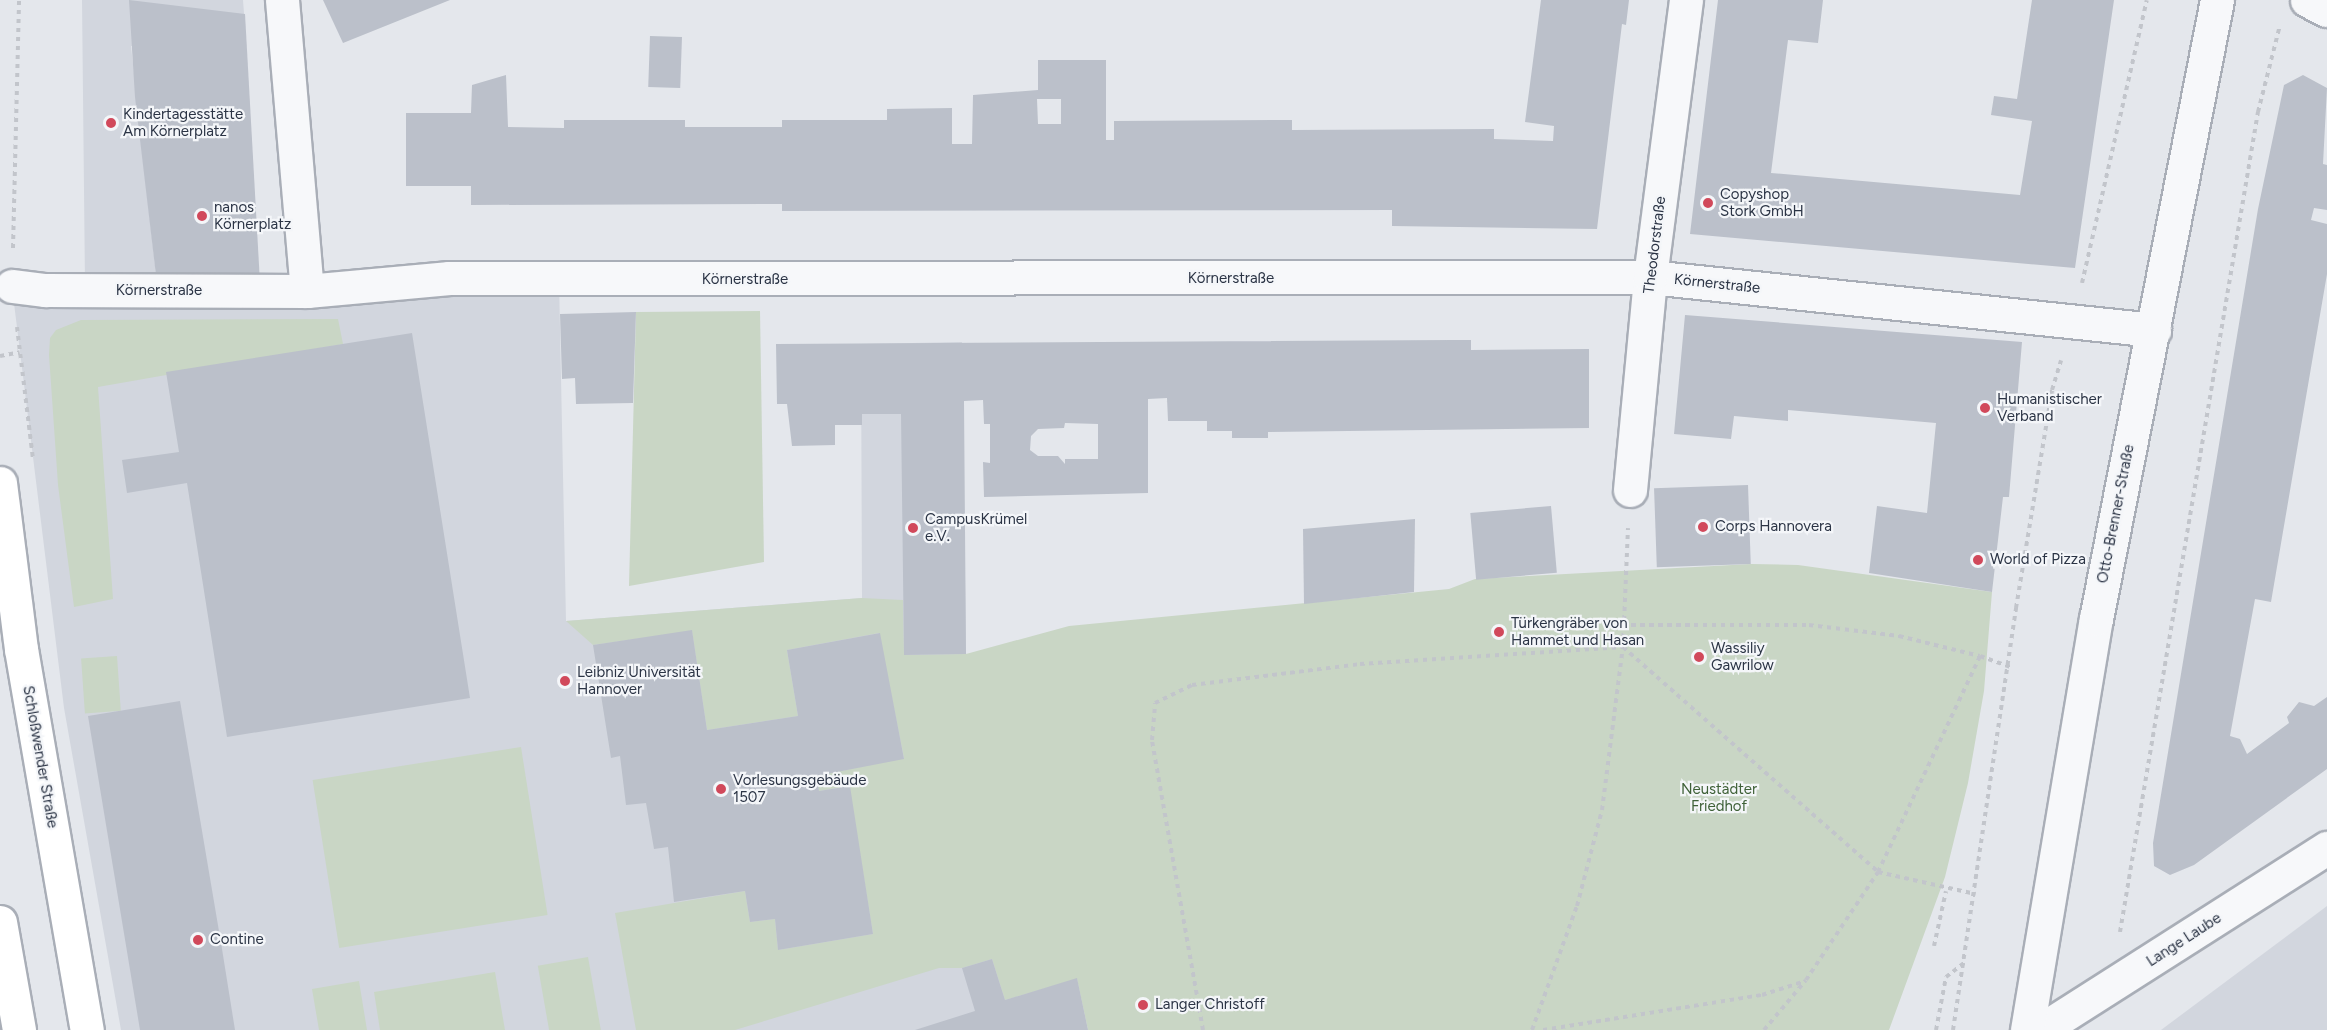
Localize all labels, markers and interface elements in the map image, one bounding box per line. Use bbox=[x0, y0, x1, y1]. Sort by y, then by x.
place label: Kindertagesstätte Am Körnerplatz bbox=[123, 105, 243, 140]
marker: Kindertagesstätte Am Körnerplatz bbox=[104, 116, 118, 130]
place label: Copyshop Stork GmbH bbox=[1720, 185, 1804, 220]
street label: Theodorstraße bbox=[1640, 195, 1670, 295]
marker: Copyshop Stork GmbH bbox=[1701, 196, 1715, 210]
place label: nanos Körnerplatz bbox=[214, 198, 291, 233]
marker: nanos Körnerplatz bbox=[195, 209, 209, 223]
street label: Körnerstraße bbox=[1188, 270, 1274, 288]
street label: Körnerstraße bbox=[702, 271, 788, 289]
street label: Körnerstraße bbox=[1673, 271, 1761, 297]
street label: Körnerstraße bbox=[116, 282, 202, 300]
place label: Humanistischer Verband bbox=[1997, 390, 2102, 425]
marker: Humanistischer Verband bbox=[1978, 401, 1992, 415]
street label: Otto-Brenner-Straße bbox=[2094, 443, 2138, 585]
place label: CampusKrümel e.V. bbox=[925, 510, 1027, 545]
place label: Corps Hannovera bbox=[1715, 518, 1832, 536]
marker: Corps Hannovera bbox=[1696, 520, 1710, 534]
marker: CampusKrümel e.V. bbox=[906, 521, 920, 535]
place label: World of Pizza bbox=[1990, 551, 2086, 569]
marker: World of Pizza bbox=[1971, 553, 1985, 567]
place label: Türkengräber von Hammet und Hasan bbox=[1511, 614, 1644, 649]
marker: Türkengräber von Hammet und Hasan bbox=[1492, 625, 1506, 639]
place label: Wassiliy Gawrilow bbox=[1711, 639, 1774, 674]
marker: Wassiliy Gawrilow bbox=[1692, 650, 1706, 664]
place label: Leibniz Universität Hannover bbox=[577, 663, 701, 698]
marker: Leibniz Universität Hannover bbox=[558, 674, 572, 688]
street label: Schloßwender Straße bbox=[19, 684, 61, 830]
place label: Vorlesungsgebäude 1507 bbox=[733, 771, 866, 806]
park label: Neustädter Friedhof bbox=[1681, 780, 1757, 815]
marker: Vorlesungsgebäude 1507 bbox=[714, 782, 728, 796]
street label: Lange Laube bbox=[2143, 909, 2225, 971]
place label: Contine bbox=[210, 931, 264, 949]
marker: Contine bbox=[191, 933, 205, 947]
place label: Langer Christoff bbox=[1155, 996, 1265, 1014]
marker: Langer Christoff bbox=[1136, 998, 1150, 1012]

